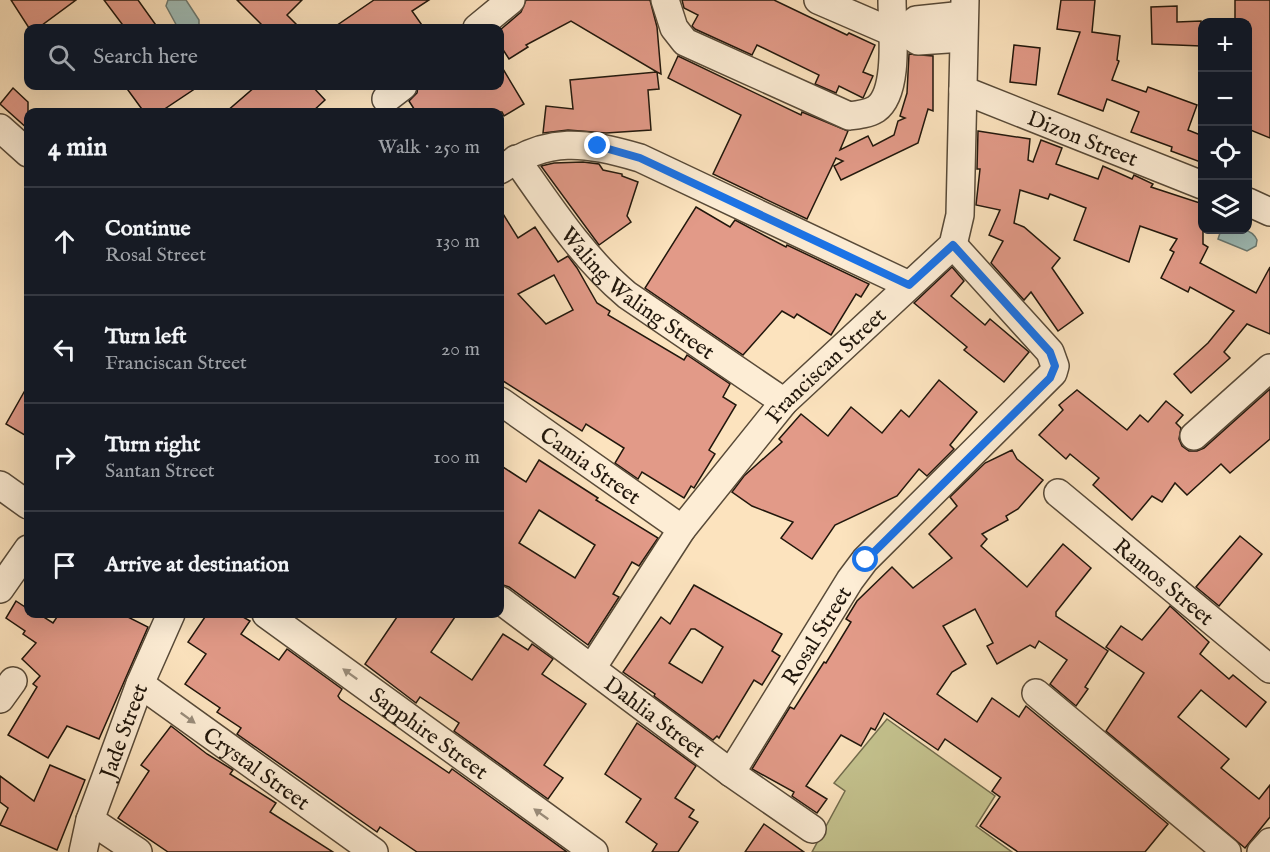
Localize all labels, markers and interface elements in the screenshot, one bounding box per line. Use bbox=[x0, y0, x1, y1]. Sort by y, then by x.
map controls bbox=[1198, 18, 1252, 234]
button: + bbox=[1198, 18, 1252, 72]
search box bbox=[24, 24, 504, 90]
icon: search bbox=[45, 41, 78, 74]
text: Search here bbox=[93, 43, 198, 71]
button: − bbox=[1198, 72, 1252, 126]
street label: Dizon Street bbox=[1023, 105, 1142, 174]
button: locate bbox=[1198, 126, 1252, 180]
text: 4 min bbox=[48, 131, 107, 164]
route end bbox=[584, 132, 610, 158]
text: Walk · 250 m bbox=[378, 135, 480, 160]
button: layers bbox=[1198, 180, 1252, 234]
text: Continue bbox=[105, 215, 191, 243]
street label: Waling Waling Street bbox=[553, 222, 720, 367]
icon: ahead bbox=[48, 225, 81, 258]
text: 130 m bbox=[435, 229, 480, 254]
text: Rosal Street bbox=[105, 243, 206, 268]
street label: Franciscan Street bbox=[760, 302, 893, 430]
text: Turn left bbox=[105, 323, 187, 351]
icon: left bbox=[48, 333, 81, 366]
text: 20 m bbox=[441, 337, 480, 362]
text: Franciscan Street bbox=[105, 351, 247, 376]
street label: Camia Street bbox=[534, 421, 646, 512]
text: Turn right bbox=[105, 431, 200, 459]
icon: right bbox=[48, 441, 81, 474]
text: 100 m bbox=[433, 445, 480, 470]
text: Santan Street bbox=[105, 459, 215, 484]
street label: Ramos Street bbox=[1107, 533, 1219, 633]
route start bbox=[852, 546, 878, 572]
icon: arrive bbox=[48, 549, 81, 582]
text: Arrive at destination bbox=[105, 551, 289, 579]
street label: Rosal Street bbox=[777, 581, 859, 691]
one-way arrow bbox=[342, 668, 358, 680]
street label: Dahlia Street bbox=[598, 671, 711, 765]
street label: Jade Street bbox=[93, 679, 155, 786]
street label: Sapphire Street bbox=[363, 682, 493, 787]
one-way arrow bbox=[179, 712, 195, 724]
street label: Crystal Street bbox=[197, 722, 315, 818]
one-way arrow bbox=[534, 808, 549, 820]

